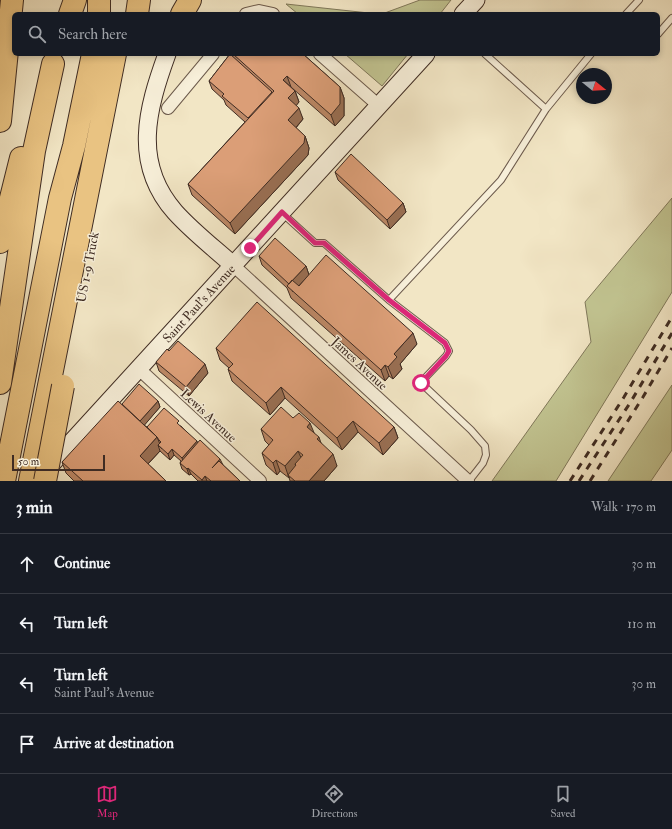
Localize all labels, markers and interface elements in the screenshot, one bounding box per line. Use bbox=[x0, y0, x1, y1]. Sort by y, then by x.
search box bbox=[12, 12, 660, 56]
icon: search bbox=[26, 23, 48, 45]
text: Search here bbox=[58, 25, 127, 44]
north arrow bbox=[576, 68, 612, 104]
street label: US 1-9 Truck bbox=[73, 230, 103, 304]
route end bbox=[241, 239, 259, 257]
street label: Saint Paul's Avenue bbox=[159, 261, 239, 346]
street label: James Avenue bbox=[327, 333, 391, 394]
route start bbox=[412, 374, 430, 392]
street label: Lewis Avenue bbox=[177, 386, 240, 446]
scale bar bbox=[12, 453, 105, 472]
text: 50 m bbox=[18, 455, 39, 468]
text: 3 min bbox=[16, 497, 53, 518]
text: Walk · 170 m bbox=[591, 499, 656, 515]
icon: ahead bbox=[16, 553, 38, 575]
text: Continue bbox=[54, 554, 110, 573]
text: 30 m bbox=[632, 556, 656, 572]
icon: left bbox=[16, 613, 38, 635]
text: Turn left bbox=[54, 614, 108, 633]
text: 110 m bbox=[627, 616, 656, 632]
text: Turn left bbox=[54, 666, 108, 685]
icon: left bbox=[16, 673, 38, 695]
text: 30 m bbox=[632, 676, 656, 692]
text: Saint Paul's Avenue bbox=[54, 685, 154, 701]
icon: arrive bbox=[16, 733, 38, 755]
text: Arrive at destination bbox=[54, 734, 174, 753]
tab: Map bbox=[96, 783, 118, 820]
tab: Directions bbox=[311, 783, 358, 820]
tab: Saved bbox=[550, 783, 576, 820]

